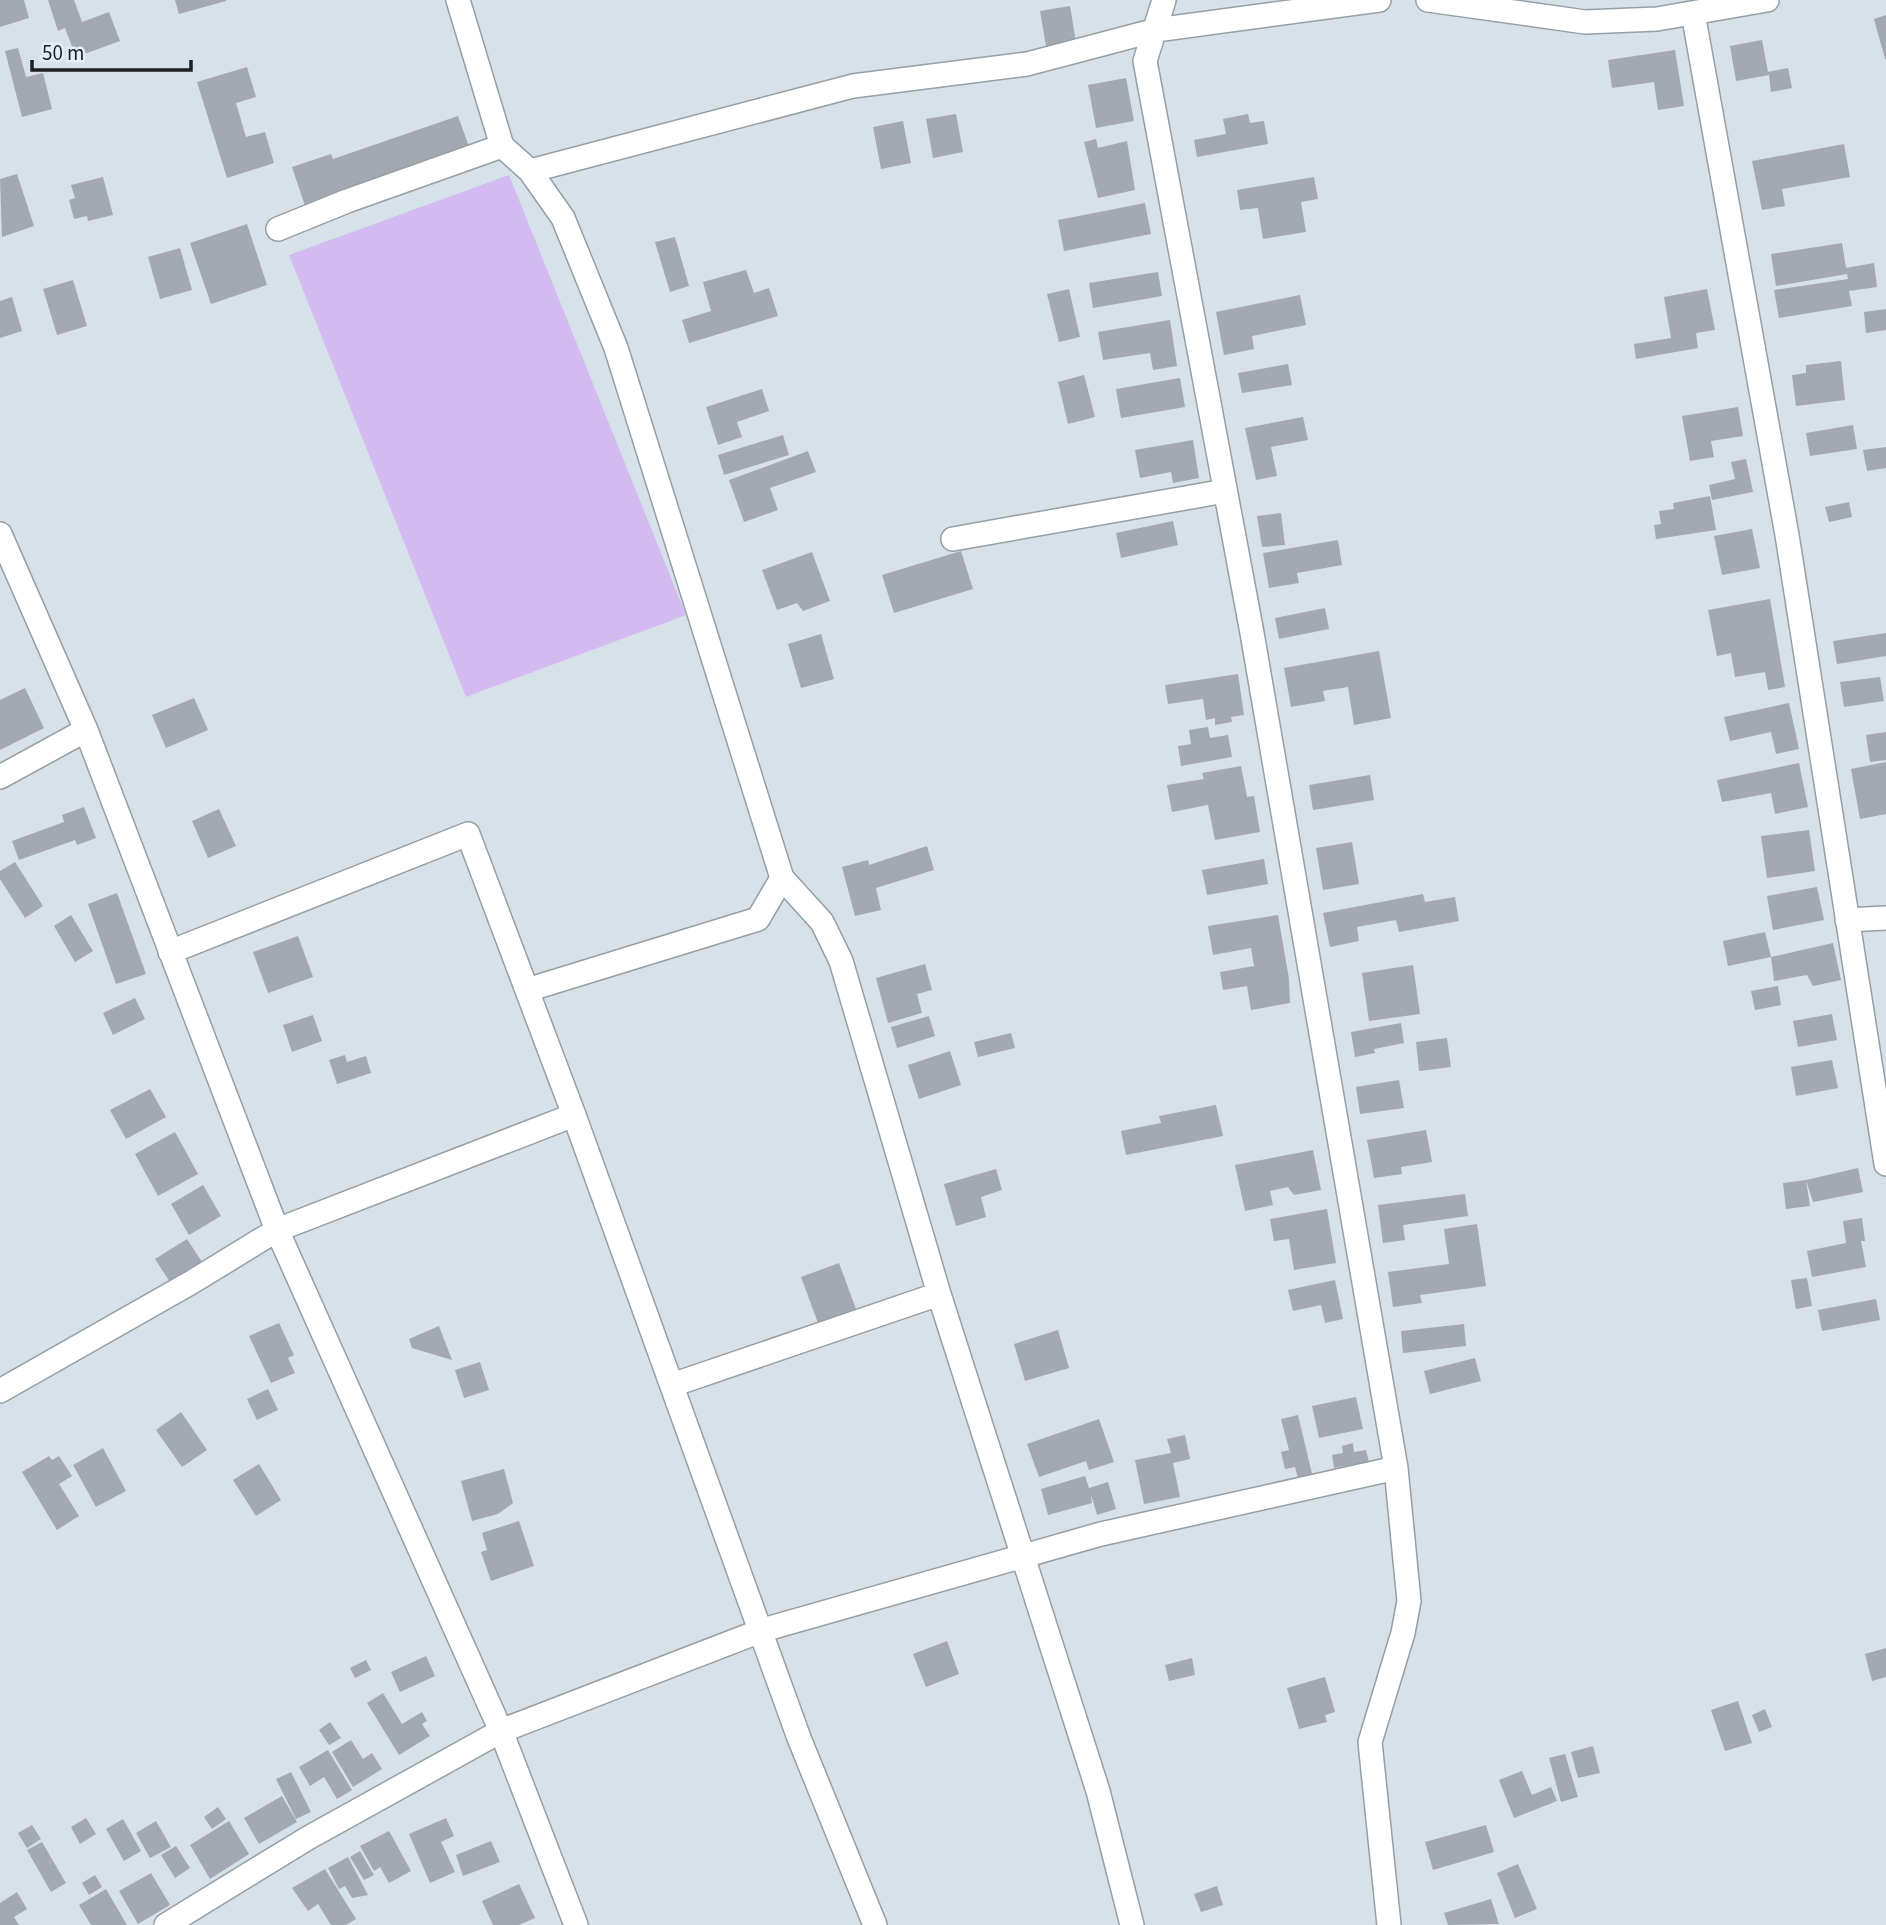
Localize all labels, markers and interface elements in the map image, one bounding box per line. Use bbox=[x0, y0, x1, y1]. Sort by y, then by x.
scale bar bbox=[32, 28, 191, 72]
text: 50 m bbox=[42, 38, 84, 68]

